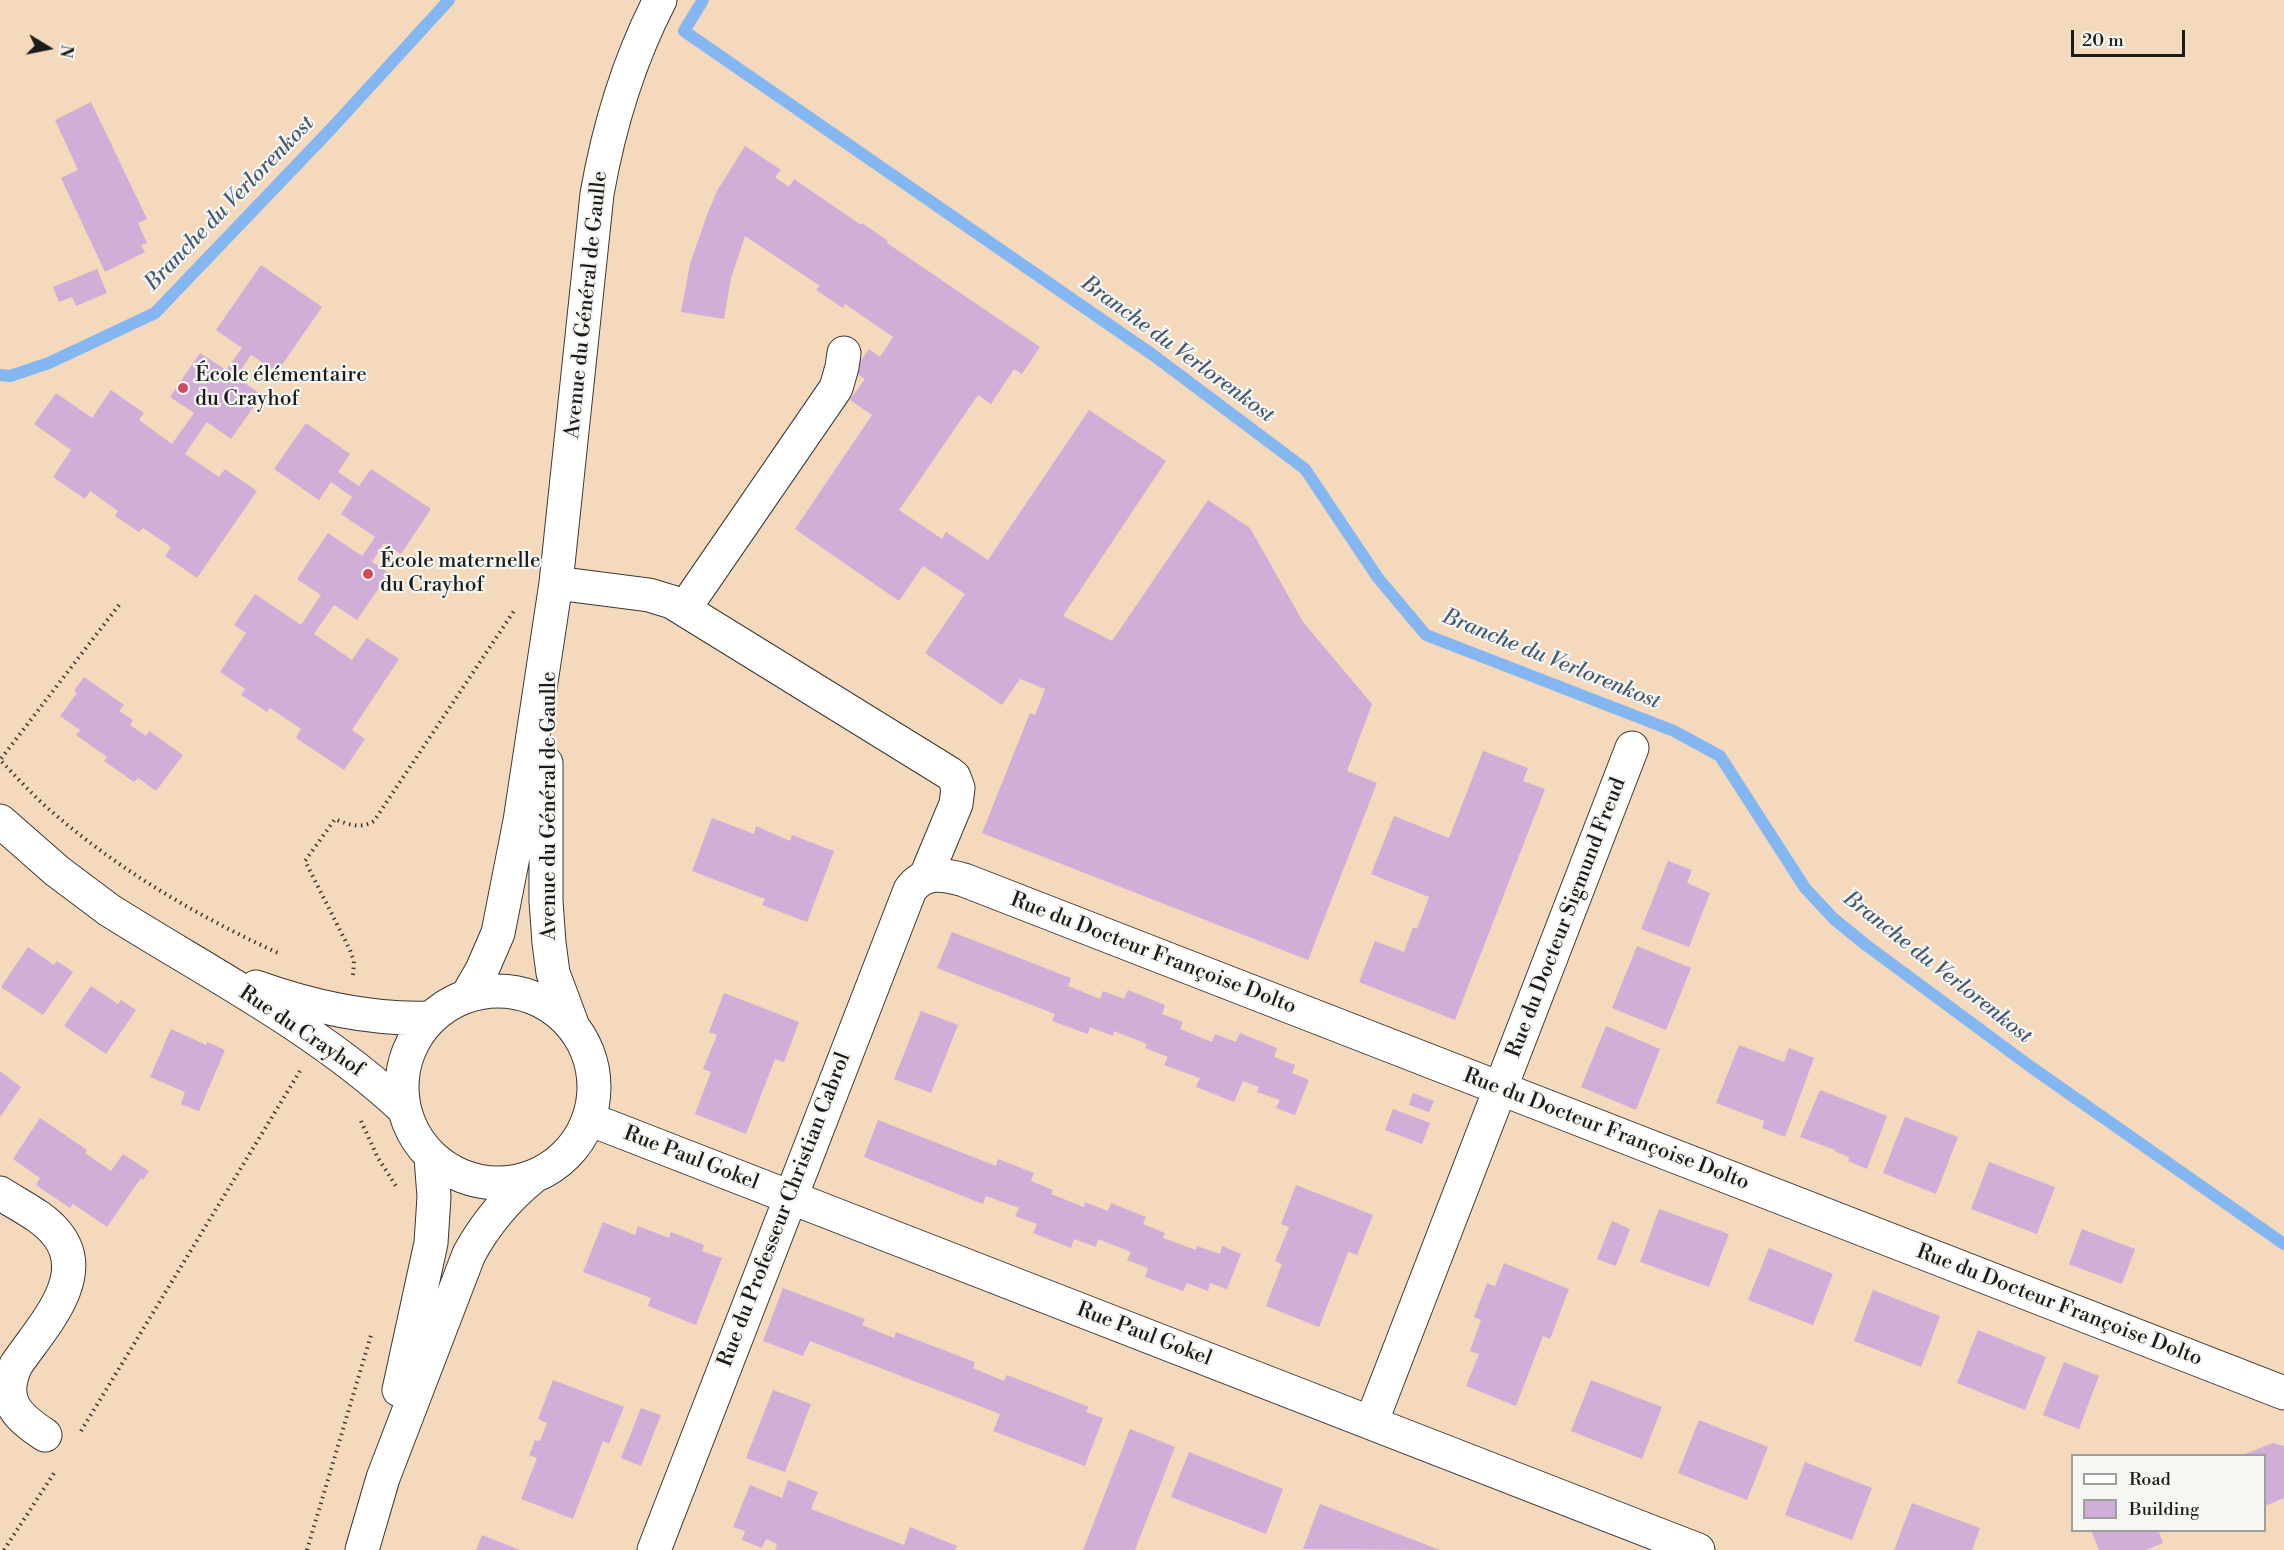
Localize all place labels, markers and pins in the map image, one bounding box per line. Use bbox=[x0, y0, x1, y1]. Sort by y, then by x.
place label: École élémentaire du Crayhof bbox=[195, 363, 367, 413]
marker: École élémentaire du Crayhof bbox=[176, 381, 190, 395]
place label: École maternelle du Crayhof bbox=[380, 549, 541, 599]
marker: École maternelle du Crayhof bbox=[361, 567, 375, 581]

